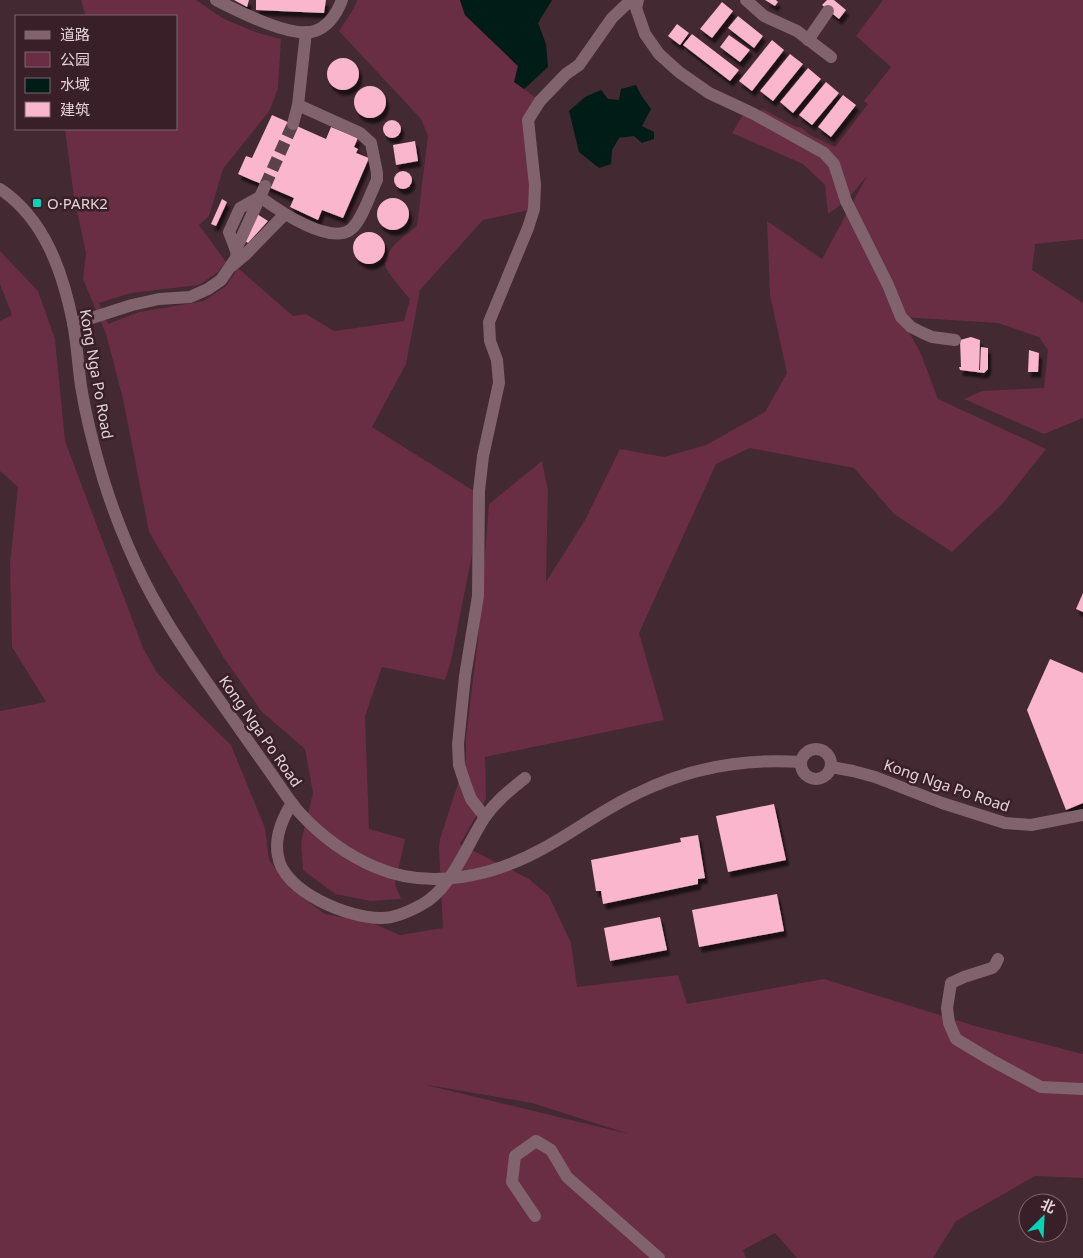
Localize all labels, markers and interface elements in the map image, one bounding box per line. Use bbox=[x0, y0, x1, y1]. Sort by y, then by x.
legend bbox=[15, 15, 178, 130]
text: 道路 bbox=[60, 24, 90, 44]
text: 公园 bbox=[60, 49, 90, 69]
text: 水域 bbox=[60, 74, 90, 94]
text: 建筑 bbox=[60, 99, 90, 119]
place label: O·PARK2 bbox=[47, 193, 108, 213]
marker: O·PARK2 bbox=[31, 197, 43, 209]
street label: Kong Nga Po Road bbox=[76, 307, 118, 441]
street label: Kong Nga Po Road bbox=[215, 671, 307, 791]
street label: Kong Nga Po Road bbox=[881, 754, 1013, 816]
north arrow bbox=[1018, 1193, 1068, 1243]
text: 北 bbox=[1038, 1194, 1059, 1217]

